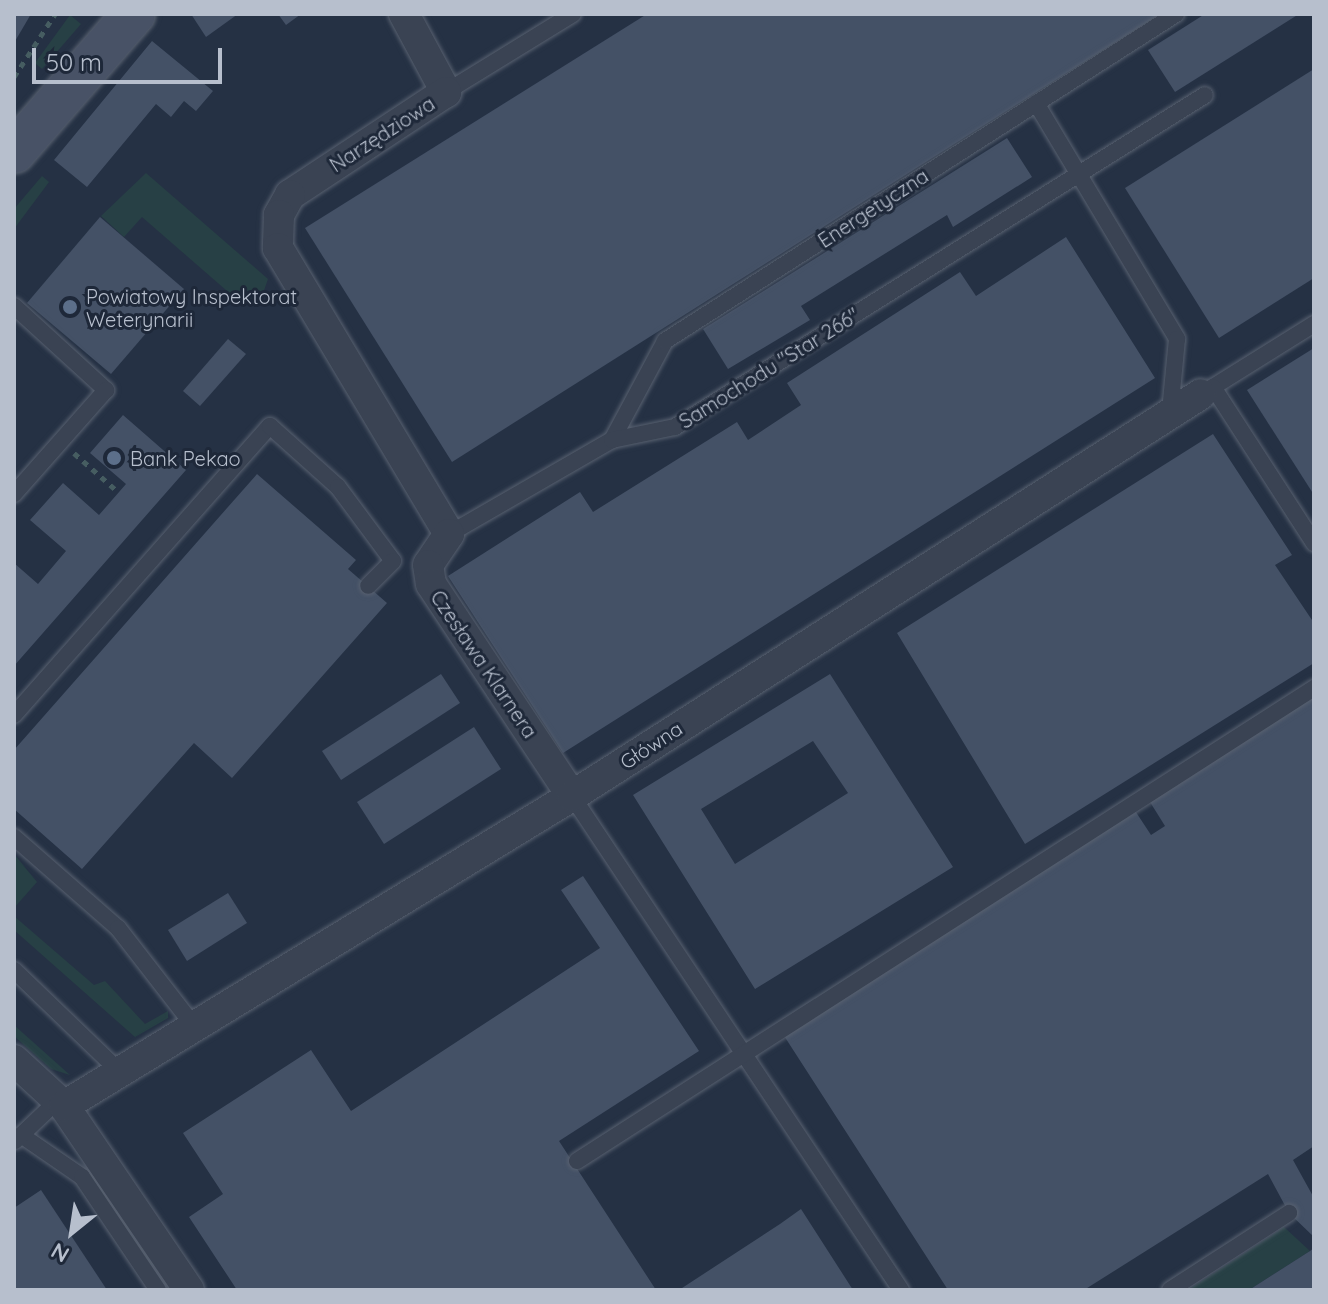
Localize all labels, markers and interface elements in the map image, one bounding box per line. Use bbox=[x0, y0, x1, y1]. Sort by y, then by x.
scale bar bbox=[36, 32, 226, 82]
text: 50 m bbox=[46, 47, 102, 77]
street label: Narzędziowa bbox=[325, 91, 439, 177]
street label: Energetyczna bbox=[813, 163, 933, 253]
place label: Powiatowy Inspektorat Weterynarii bbox=[86, 284, 297, 331]
marker: Powiatowy Inspektorat Weterynarii bbox=[61, 298, 79, 316]
street label: Samochodu "Star 266" bbox=[674, 303, 864, 433]
place label: Bank Pekao bbox=[130, 446, 241, 470]
marker: Bank Pekao bbox=[105, 449, 123, 467]
street label: Czesława Klarnera bbox=[426, 586, 542, 742]
street label: Główna bbox=[615, 716, 687, 774]
north arrow bbox=[32, 1192, 112, 1272]
text: N bbox=[46, 1237, 74, 1269]

